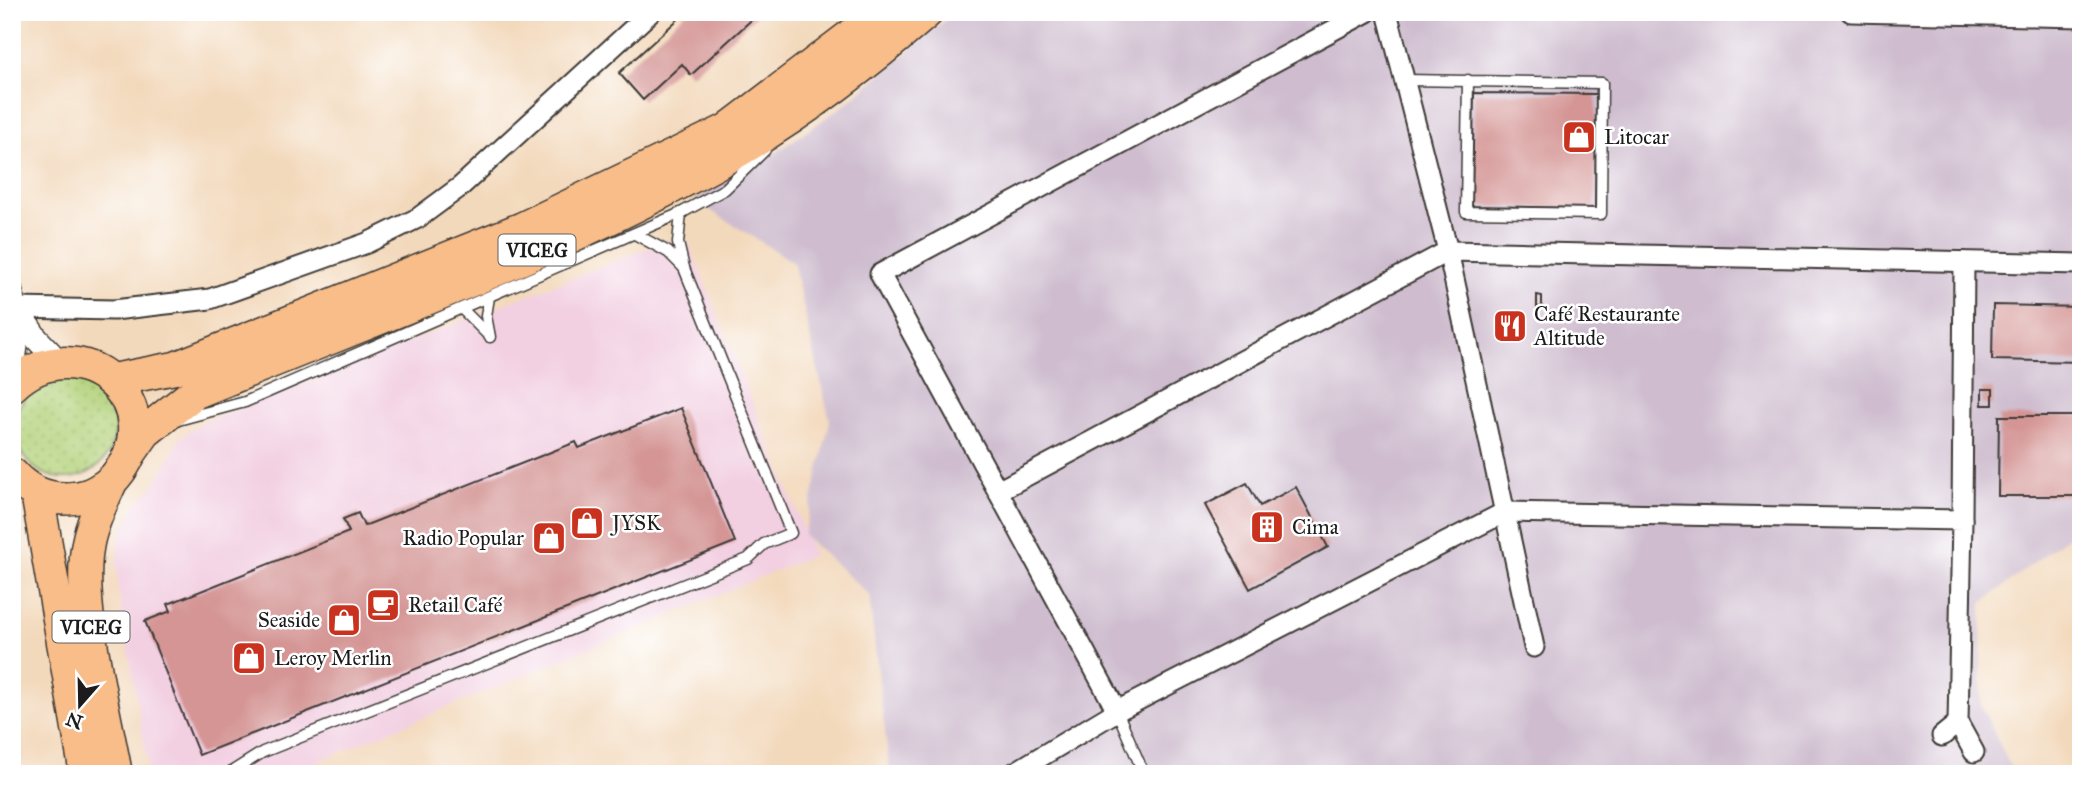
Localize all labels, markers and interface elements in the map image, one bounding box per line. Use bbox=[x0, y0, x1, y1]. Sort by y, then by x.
shop icon: Litocar bbox=[1560, 118, 1598, 156]
place label: Litocar bbox=[1604, 124, 1669, 150]
road number: VICEG bbox=[498, 234, 576, 266]
place label: Café Restaurante Altitude bbox=[1533, 301, 1680, 351]
restaurant icon: Café Restaurante Altitude bbox=[1491, 307, 1529, 345]
shop icon: JYSK bbox=[568, 504, 606, 542]
building icon: Cima bbox=[1248, 508, 1286, 546]
place label: JYSK bbox=[610, 510, 662, 536]
place label: Cima bbox=[1292, 514, 1339, 540]
shop icon: Radio Popular bbox=[530, 519, 568, 557]
place label: Radio Popular bbox=[403, 525, 524, 551]
cafe icon: Retail Café bbox=[364, 586, 402, 624]
place label: Retail Café bbox=[408, 592, 503, 618]
shop icon: Seaside bbox=[325, 601, 363, 639]
place label: Seaside bbox=[258, 607, 320, 633]
road number: VICEG bbox=[52, 612, 130, 642]
shop icon: Leroy Merlin bbox=[230, 639, 268, 677]
place label: Leroy Merlin bbox=[274, 645, 392, 671]
north arrow bbox=[46, 670, 116, 740]
text: N bbox=[63, 707, 86, 734]

